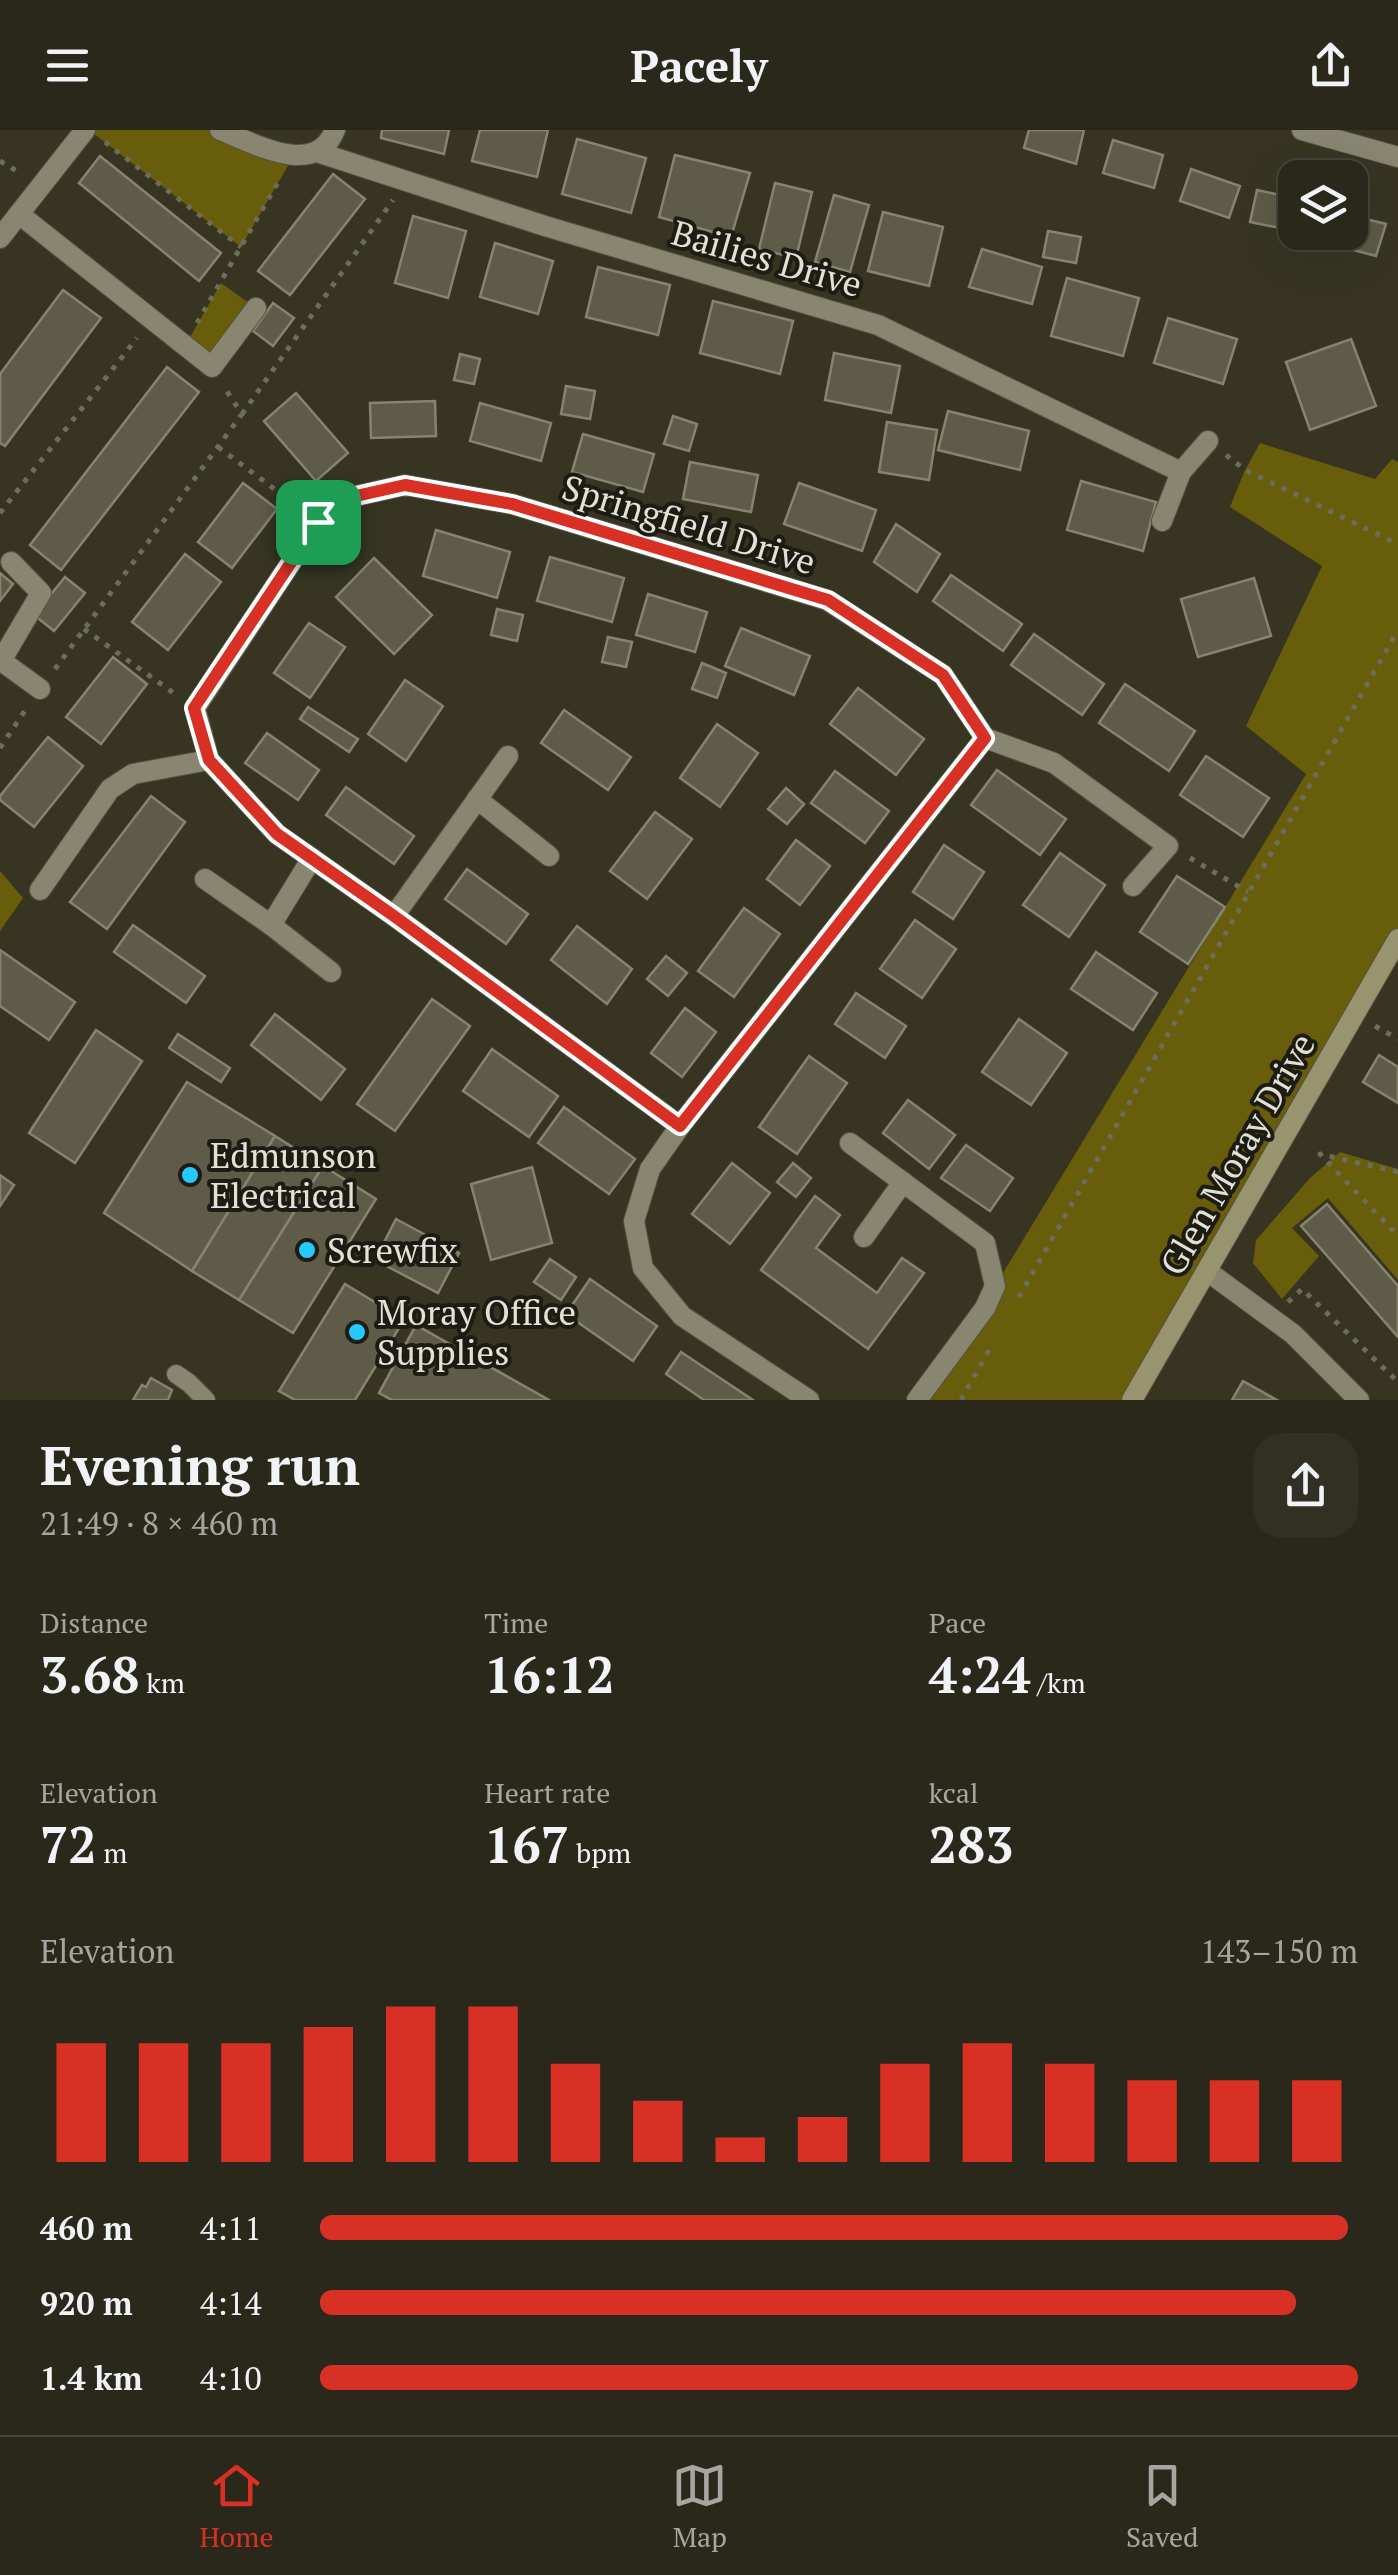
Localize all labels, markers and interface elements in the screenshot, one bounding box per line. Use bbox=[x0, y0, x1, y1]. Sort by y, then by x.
text: Pacely bbox=[630, 35, 768, 95]
icon: menu bbox=[40, 38, 95, 93]
icon: share bbox=[1303, 38, 1358, 93]
map controls bbox=[1278, 160, 1368, 250]
button: layers bbox=[1278, 160, 1368, 250]
street label: Bailies Drive bbox=[667, 209, 867, 307]
street label: Springfield Drive bbox=[557, 464, 821, 584]
pin bbox=[276, 480, 361, 565]
icon: arrive bbox=[291, 495, 346, 550]
street label: Glen Moray Drive bbox=[1149, 1025, 1325, 1283]
place label: Edmunson Electrical bbox=[210, 1132, 376, 1218]
marker: Edmunson Electrical bbox=[179, 1164, 201, 1186]
place label: Screwfix bbox=[327, 1227, 458, 1273]
marker: Screwfix bbox=[296, 1239, 318, 1261]
place label: Moray Office Supplies bbox=[377, 1289, 576, 1375]
marker: Moray Office Supplies bbox=[346, 1321, 368, 1343]
text: Evening run bbox=[40, 1428, 360, 1501]
button: share bbox=[1253, 1433, 1358, 1538]
text: 21:49 · 8 × 460 m bbox=[40, 1502, 278, 1544]
text: Distance bbox=[40, 1604, 148, 1641]
text: Time bbox=[484, 1604, 548, 1641]
text: Pace bbox=[929, 1604, 986, 1641]
text: 3.68 bbox=[40, 1641, 140, 1707]
text: 16:12 bbox=[484, 1641, 614, 1707]
text: 4:24 bbox=[929, 1641, 1031, 1707]
text: km bbox=[140, 1664, 185, 1701]
text: /km bbox=[1031, 1664, 1086, 1701]
text: Elevation bbox=[40, 1774, 158, 1811]
text: Heart rate bbox=[484, 1774, 610, 1811]
text: kcal bbox=[929, 1774, 978, 1811]
text: 72 bbox=[40, 1811, 97, 1877]
text: 167 bbox=[484, 1811, 569, 1877]
text: 283 bbox=[929, 1811, 1013, 1877]
text: m bbox=[97, 1834, 127, 1871]
text: bpm bbox=[569, 1834, 631, 1871]
text: Elevation bbox=[40, 1930, 174, 1972]
text: 143–150 m bbox=[1200, 1930, 1358, 1972]
text: 460 m bbox=[40, 2207, 132, 2249]
text: 4:11 bbox=[200, 2207, 262, 2249]
text: 920 m bbox=[40, 2282, 132, 2324]
text: 4:14 bbox=[200, 2282, 262, 2324]
text: 1.4 km bbox=[40, 2357, 143, 2399]
text: 4:10 bbox=[200, 2357, 262, 2399]
tab: Home bbox=[199, 2458, 274, 2555]
tab: Map bbox=[672, 2458, 727, 2555]
tab: Saved bbox=[1126, 2458, 1199, 2555]

